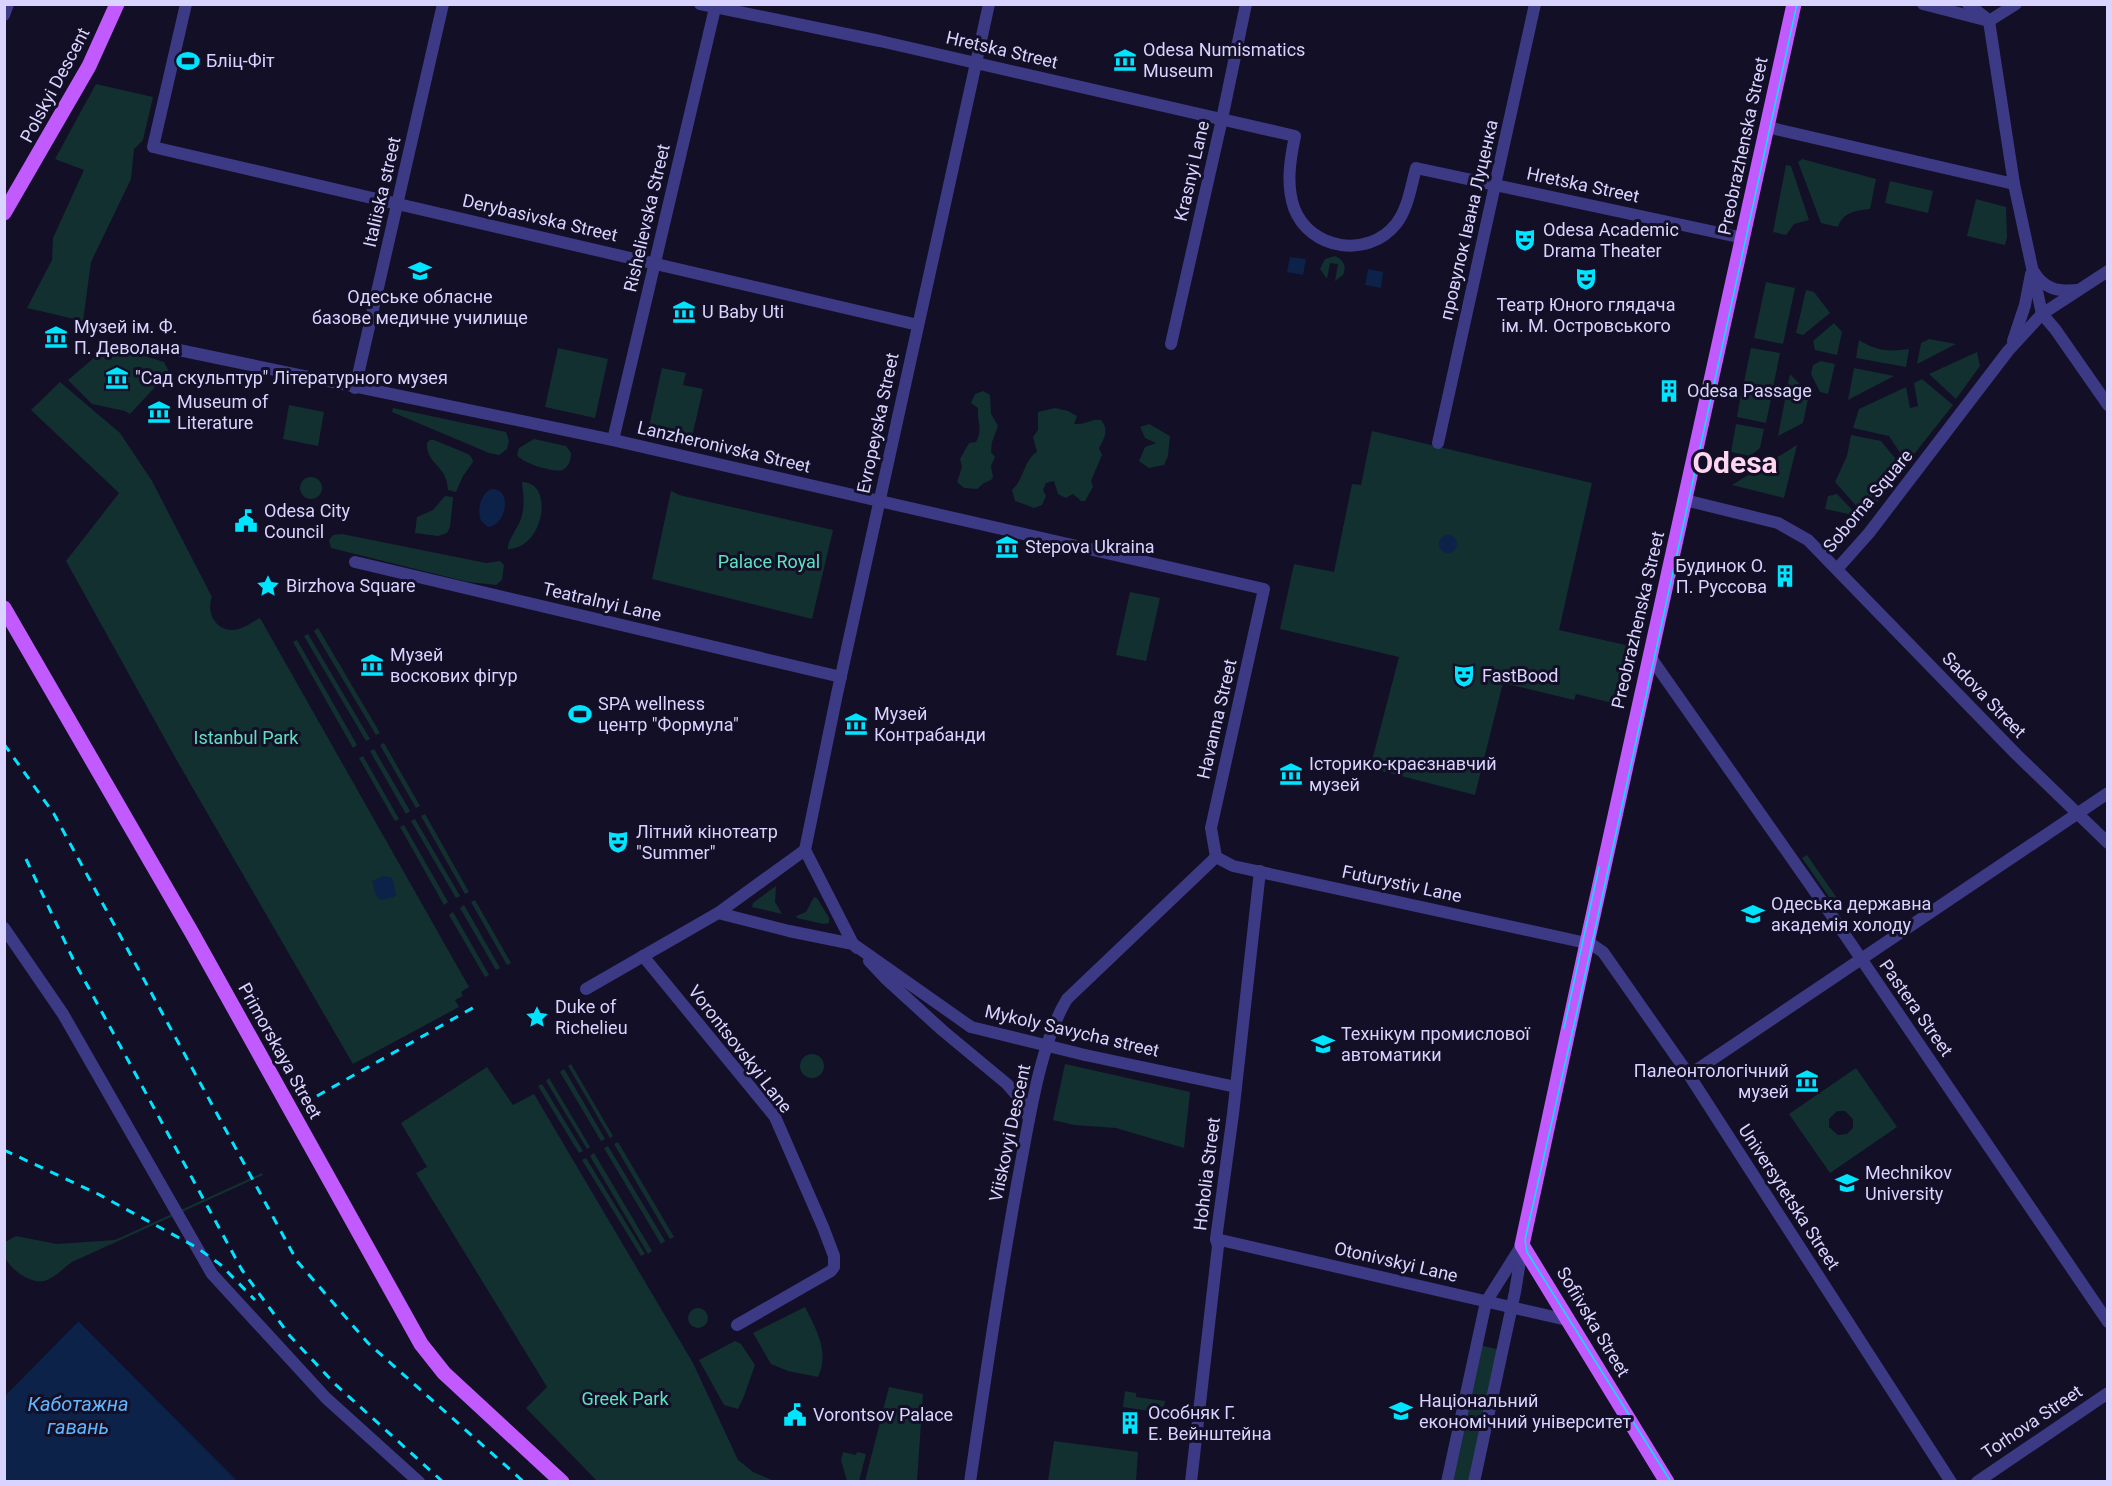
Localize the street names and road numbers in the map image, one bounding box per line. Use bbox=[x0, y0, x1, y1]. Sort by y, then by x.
street label: Polskyi Descent bbox=[15, 24, 94, 146]
street label: Hretska Street bbox=[944, 26, 1060, 73]
street label: Preobrazhenska Street bbox=[1713, 55, 1772, 237]
street label: провулок Івана Луценка bbox=[1435, 118, 1502, 322]
street label: Krasnyi Lane bbox=[1170, 119, 1213, 223]
street label: Italiiska street bbox=[359, 135, 404, 249]
street label: Rishelievska Street bbox=[619, 142, 674, 294]
street label: Hretska Street bbox=[1525, 162, 1641, 207]
street label: Derybasivska Street bbox=[460, 189, 620, 246]
street label: Evropeyska Street bbox=[852, 351, 903, 495]
street label: Lanzheronivska Street bbox=[635, 416, 813, 477]
street label: Soborna Square bbox=[1819, 445, 1917, 556]
street label: Preobrazhenska Street bbox=[1607, 529, 1668, 711]
street label: Teatralnyi Lane bbox=[541, 578, 664, 625]
street label: Sadova Street bbox=[1938, 647, 2031, 742]
street label: Havanna Street bbox=[1193, 657, 1241, 781]
street label: Futurystiv Lane bbox=[1340, 861, 1464, 906]
street label: Pastera Street bbox=[1875, 955, 1958, 1060]
street label: Primorskaya Street bbox=[234, 979, 327, 1122]
street label: Vorontsovskyi Lane bbox=[684, 981, 797, 1117]
street label: Mykoly Savycha street bbox=[983, 1000, 1161, 1061]
street label: Viiskovyi Descent bbox=[985, 1062, 1034, 1204]
street label: Hoholia Street bbox=[1189, 1116, 1224, 1232]
street label: Universytetska Street bbox=[1734, 1120, 1844, 1274]
street label: Otonivskyi Lane bbox=[1332, 1237, 1460, 1286]
street label: Sofiivska Street bbox=[1552, 1263, 1634, 1380]
street label: Torhova Street bbox=[1978, 1380, 2086, 1463]

